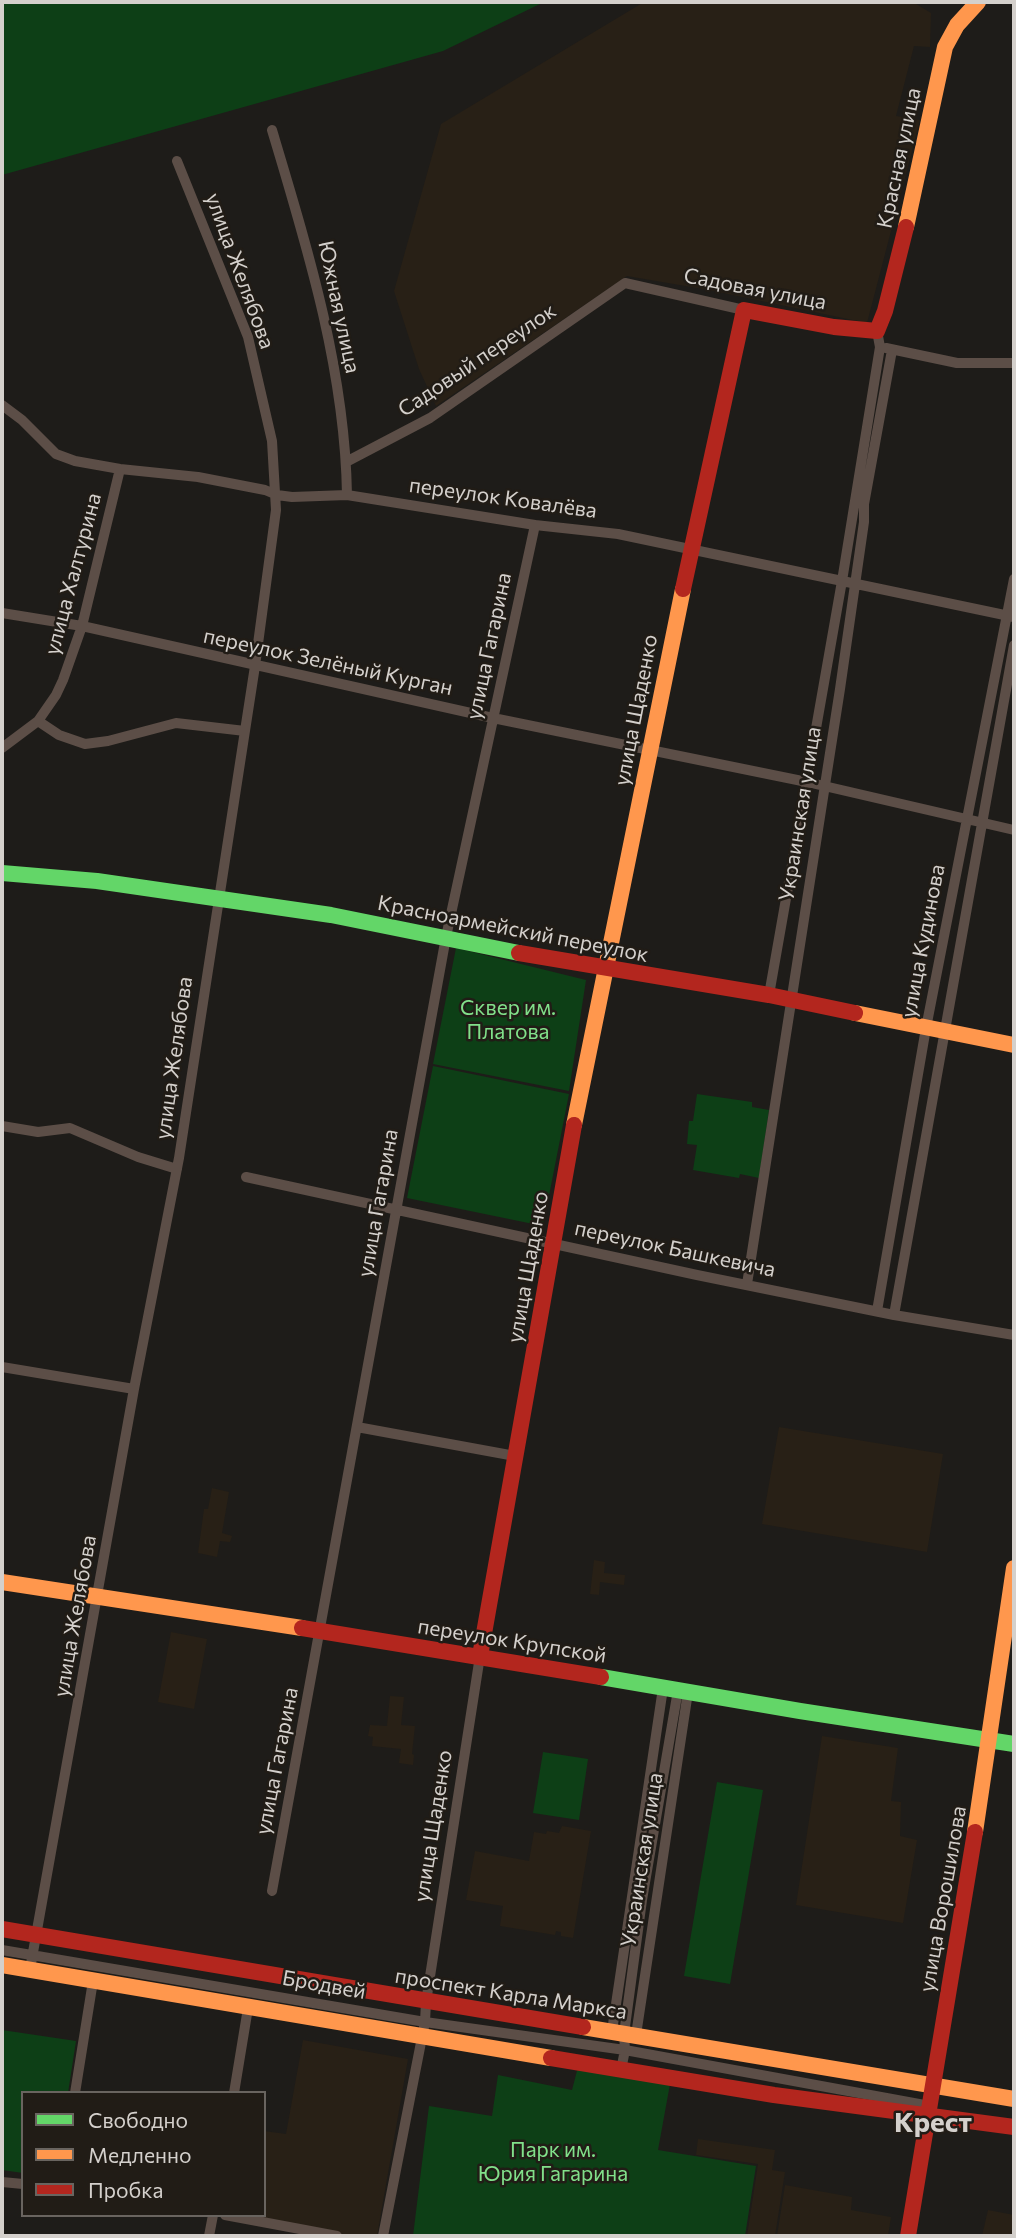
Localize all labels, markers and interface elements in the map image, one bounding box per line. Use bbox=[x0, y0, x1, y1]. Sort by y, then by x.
street label: Красная улица bbox=[872, 85, 926, 231]
street label: улица Желябова bbox=[200, 190, 280, 352]
street label: Южная улица bbox=[313, 238, 365, 376]
street label: Садовая улица bbox=[682, 263, 828, 315]
street label: Садовый переулок bbox=[393, 298, 561, 422]
street label: переулок Ковалёва bbox=[407, 472, 599, 524]
street label: улица Халтурина bbox=[39, 490, 107, 658]
street label: улица Гагарина bbox=[461, 570, 517, 722]
street label: переулок Зелёный Курган bbox=[201, 623, 455, 701]
street label: улица Щаденко bbox=[609, 632, 663, 788]
street label: Украинская улица bbox=[774, 725, 826, 903]
street label: улица Кудинова bbox=[896, 862, 950, 1020]
street label: Красноармейский переулок bbox=[375, 890, 651, 968]
street label: улица Желябова bbox=[150, 975, 198, 1141]
park label: Сквер им. Платова bbox=[460, 995, 556, 1045]
street label: улица Гагарина bbox=[353, 1127, 403, 1279]
street label: улица Щаденко bbox=[502, 1189, 554, 1345]
street label: переулок Башкевича bbox=[572, 1215, 778, 1283]
street label: улица Желябова bbox=[48, 1533, 102, 1699]
street label: переулок Крупской bbox=[416, 1614, 608, 1668]
street label: улица Гагарина bbox=[250, 1685, 304, 1837]
street label: улица Щаденко bbox=[409, 1748, 457, 1904]
street label: Украинская улица bbox=[616, 1771, 668, 1949]
street label: улица Ворошилова bbox=[914, 1804, 972, 1994]
street label: проспект Карла Маркса bbox=[393, 1963, 629, 2025]
street label: Бродвей bbox=[280, 1965, 368, 2005]
legend bbox=[21, 2091, 266, 2217]
district label: Крест bbox=[894, 2106, 972, 2140]
text: Свободно bbox=[88, 2107, 188, 2132]
park label: Парк им. Юрия Гагарина bbox=[478, 2137, 628, 2187]
text: Медленно bbox=[88, 2142, 192, 2167]
text: Пробка bbox=[88, 2177, 163, 2202]

